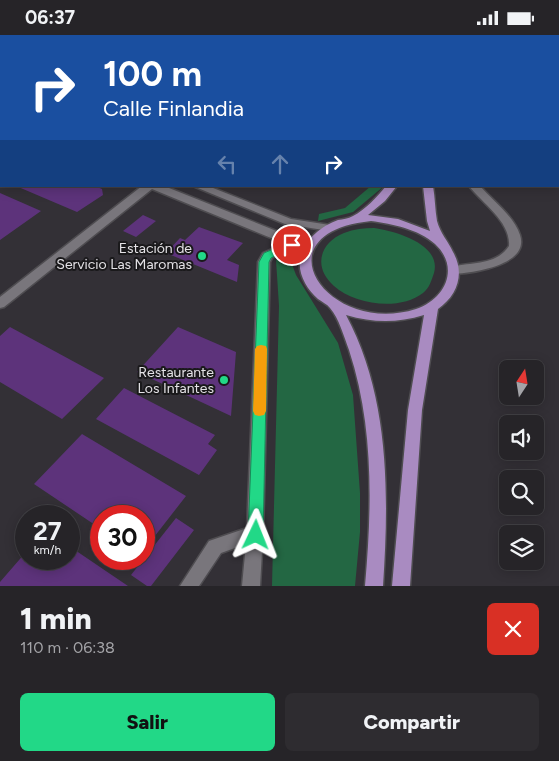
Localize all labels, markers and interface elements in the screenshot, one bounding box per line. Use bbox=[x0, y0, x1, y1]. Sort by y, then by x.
text: 06:37 bbox=[25, 6, 75, 29]
text: 100 m bbox=[103, 53, 202, 95]
icon: right bbox=[20, 55, 85, 120]
text: Calle Finlandia bbox=[103, 95, 244, 122]
icon: left bbox=[213, 150, 241, 178]
icon: ahead bbox=[266, 150, 294, 178]
icon: right bbox=[319, 150, 347, 178]
pin bbox=[271, 224, 313, 266]
icon: arrive bbox=[278, 231, 306, 259]
place label: Estación de Servicio Las Maromas bbox=[56, 240, 192, 273]
marker: Estación de Servicio Las Maromas bbox=[196, 250, 208, 262]
north arrow bbox=[499, 360, 544, 405]
map controls bbox=[499, 360, 544, 570]
place label: Restaurante Los Infantes bbox=[138, 364, 214, 397]
marker: Restaurante Los Infantes bbox=[218, 374, 230, 386]
button: sound bbox=[499, 415, 544, 460]
button: search bbox=[499, 470, 544, 515]
speed limit sign: 30 bbox=[90, 505, 155, 570]
position arrow bbox=[229, 508, 281, 560]
text: 27 bbox=[33, 516, 62, 546]
button: layers bbox=[499, 525, 544, 570]
text: km/h bbox=[34, 543, 61, 557]
text: 1 min bbox=[20, 600, 92, 637]
button: close bbox=[487, 603, 539, 655]
text: 110 m · 06:38 bbox=[20, 638, 115, 657]
button: Salir bbox=[20, 693, 275, 751]
button: Compartir bbox=[285, 693, 539, 751]

